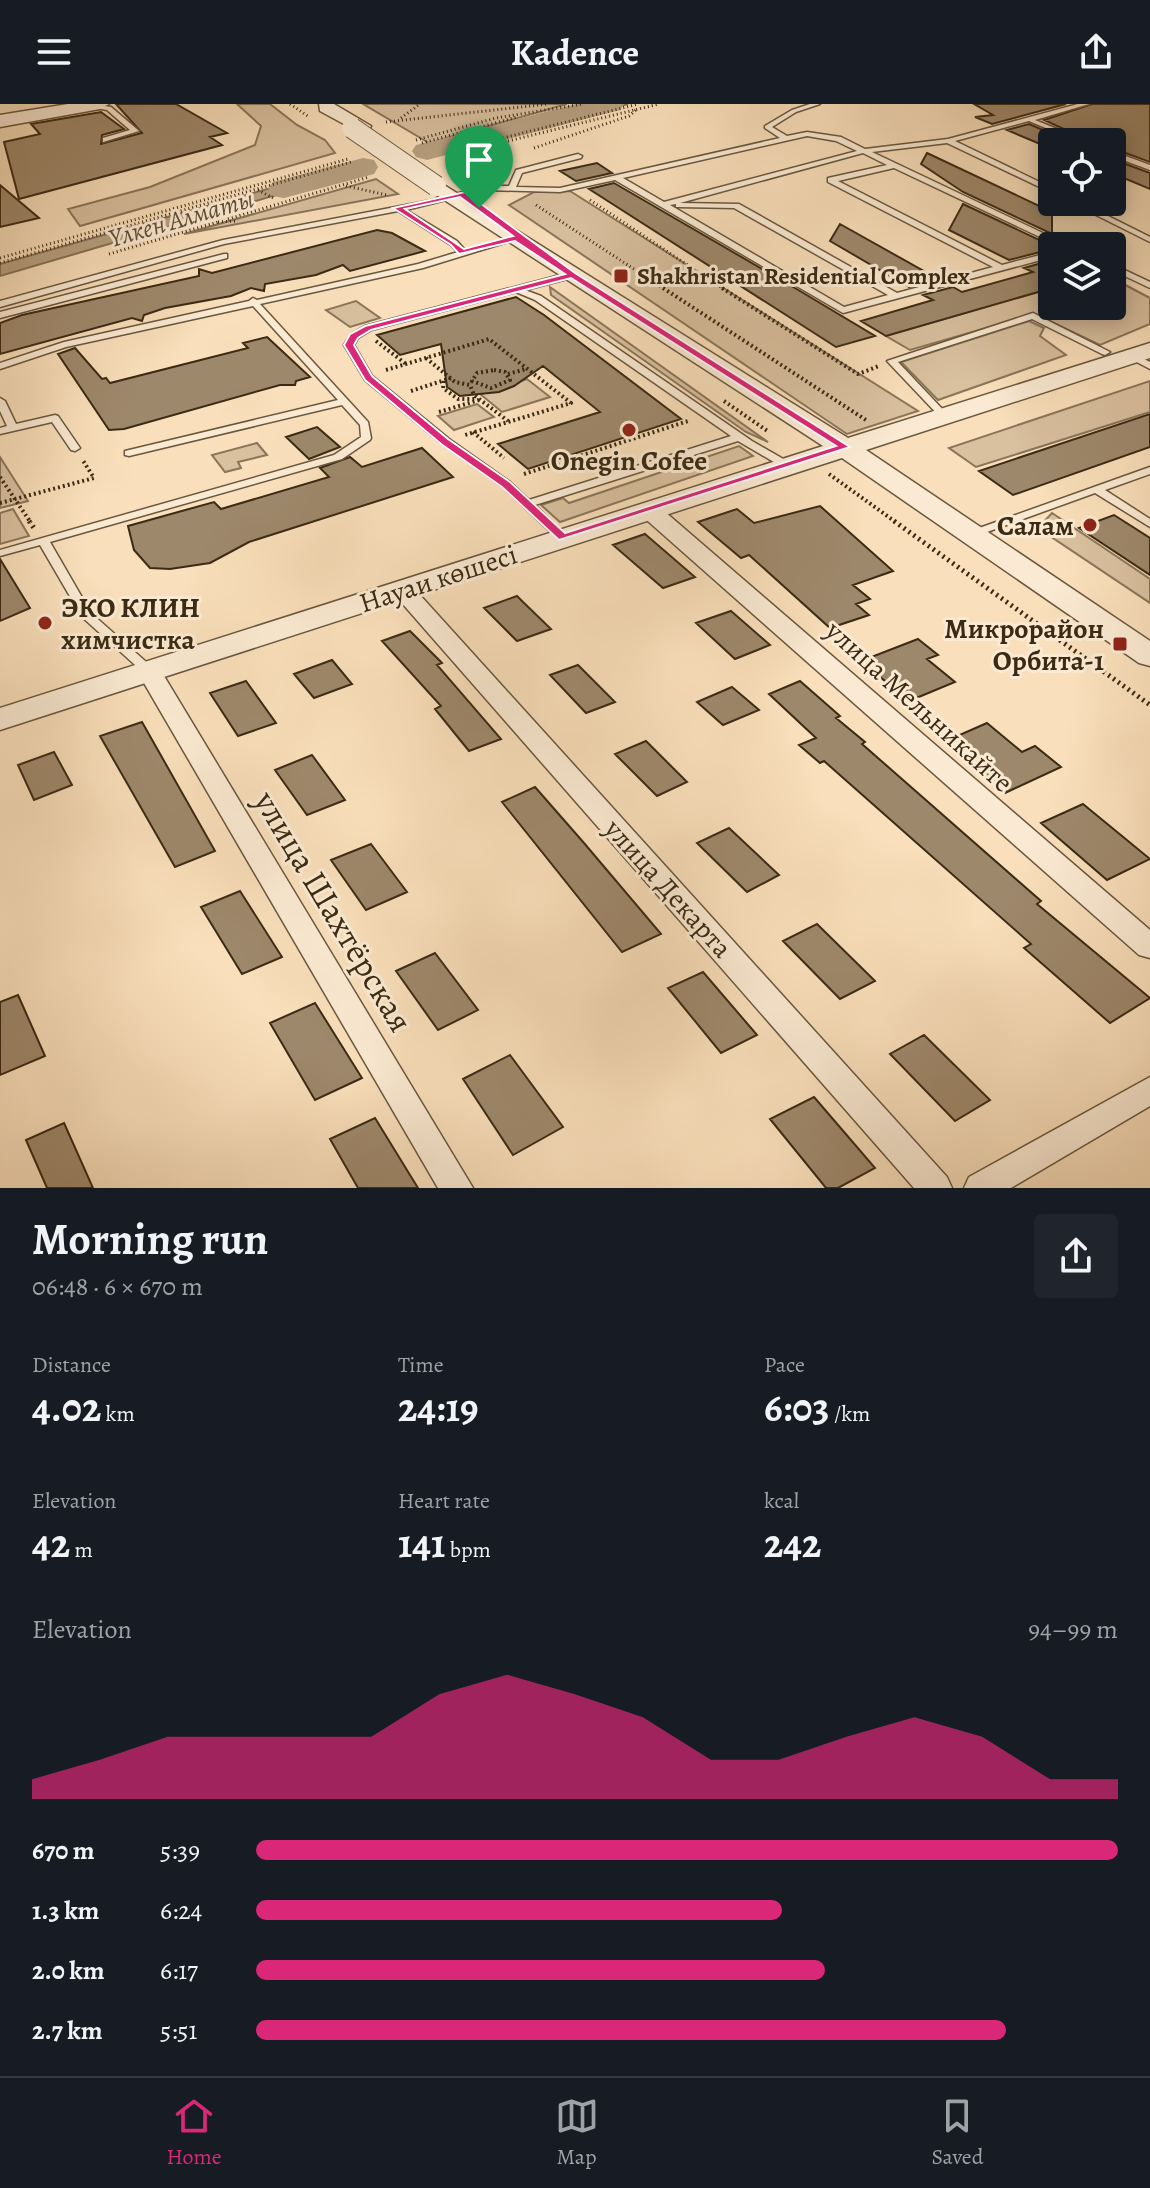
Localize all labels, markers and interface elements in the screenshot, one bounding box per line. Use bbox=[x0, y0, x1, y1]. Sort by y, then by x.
text: Kadence bbox=[511, 28, 639, 77]
icon: menu bbox=[32, 30, 76, 74]
icon: share bbox=[1074, 30, 1118, 74]
pin bbox=[445, 126, 513, 208]
map controls bbox=[1038, 128, 1126, 320]
button: locate bbox=[1038, 128, 1126, 216]
icon: arrive bbox=[457, 138, 501, 182]
water label: Үлкен Алматы bbox=[105, 181, 258, 256]
button: layers bbox=[1038, 232, 1126, 320]
place label: Shakhristan Residential Complex bbox=[637, 260, 970, 292]
marker: Shakhristan Residential Complex bbox=[612, 267, 630, 285]
marker: Onegin Cofee bbox=[620, 421, 638, 439]
place label: Onegin Cofee bbox=[551, 442, 707, 480]
place label: Салам bbox=[997, 507, 1074, 545]
marker: Салам bbox=[1081, 516, 1099, 534]
street label: Науаи көшесі bbox=[354, 536, 522, 622]
place label: ЭКО КЛИН химчистка bbox=[61, 589, 200, 659]
place label: Микрорайон Орбита-1 bbox=[944, 610, 1104, 680]
street label: улица Мельникайте bbox=[817, 612, 1021, 801]
marker: ЭКО КЛИН химчистка bbox=[36, 614, 54, 632]
marker: Микрорайон Орбита-1 bbox=[1111, 635, 1129, 653]
street label: улица Шахтёрская bbox=[242, 781, 424, 1041]
street label: улица Декарта bbox=[595, 810, 741, 966]
text: Morning run bbox=[32, 1209, 268, 1269]
button: share bbox=[1034, 1214, 1118, 1298]
text: 06:48 · 6 × 670 m bbox=[32, 1269, 203, 1304]
text: Distance bbox=[32, 1350, 111, 1380]
text: Time bbox=[398, 1350, 444, 1380]
text: Pace bbox=[764, 1350, 805, 1380]
text: 4.02 bbox=[32, 1380, 101, 1435]
text: 24:19 bbox=[398, 1380, 478, 1435]
text: 6:03 bbox=[764, 1380, 830, 1435]
text: km bbox=[101, 1399, 135, 1429]
text: /km bbox=[830, 1399, 870, 1429]
text: Elevation bbox=[32, 1486, 116, 1516]
text: Heart rate bbox=[398, 1486, 490, 1516]
text: kcal bbox=[764, 1486, 799, 1516]
text: 42 bbox=[32, 1516, 70, 1571]
text: 141 bbox=[398, 1516, 445, 1571]
text: 242 bbox=[764, 1516, 821, 1571]
text: m bbox=[70, 1535, 93, 1565]
text: bpm bbox=[445, 1535, 491, 1565]
text: Elevation bbox=[32, 1612, 132, 1647]
text: 94–99 m bbox=[1028, 1612, 1118, 1647]
text: 670 m bbox=[32, 1833, 95, 1868]
text: 5:39 bbox=[160, 1833, 200, 1868]
text: 1.3 km bbox=[32, 1893, 99, 1928]
text: 6:24 bbox=[160, 1893, 202, 1928]
text: 2.0 km bbox=[32, 1953, 105, 1988]
text: 6:17 bbox=[160, 1953, 198, 1988]
text: 2.7 km bbox=[32, 2013, 103, 2048]
text: 5:51 bbox=[160, 2013, 197, 2048]
tab: Home bbox=[166, 2094, 222, 2172]
tab: Map bbox=[555, 2094, 599, 2172]
tab: Saved bbox=[931, 2094, 984, 2172]

